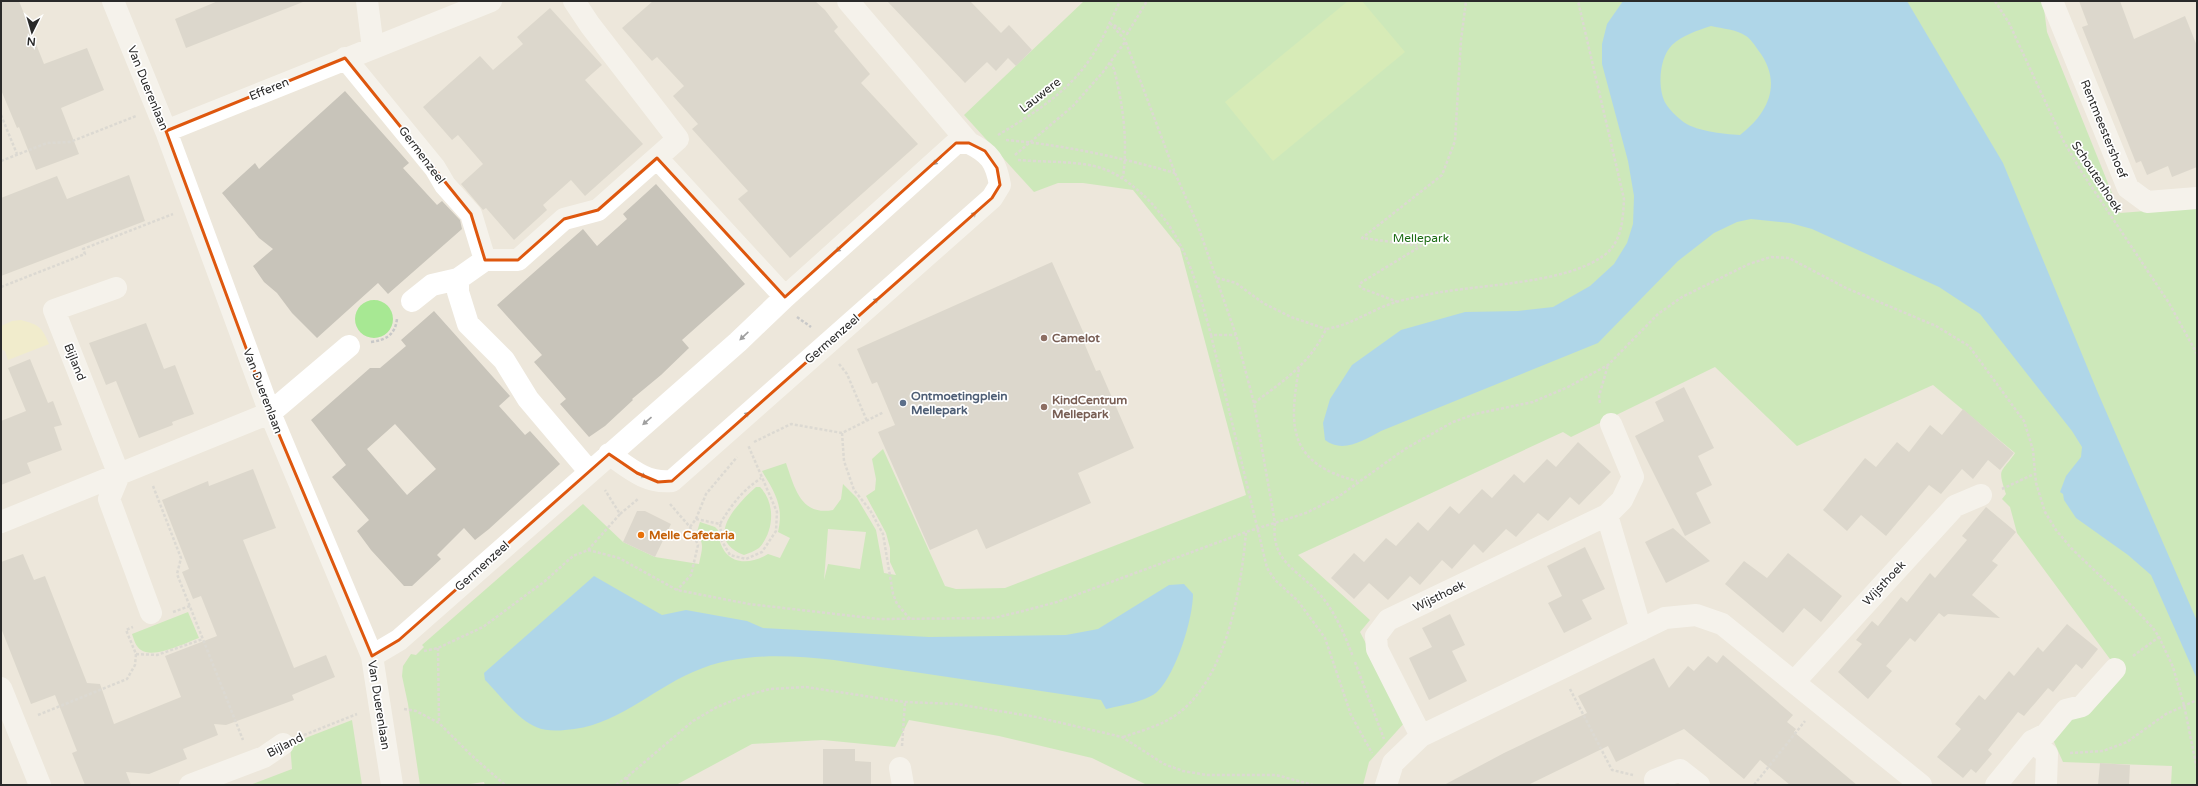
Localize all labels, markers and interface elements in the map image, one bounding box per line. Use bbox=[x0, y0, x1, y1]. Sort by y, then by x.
north arrow bbox=[12, 12, 52, 52]
text: N bbox=[26, 35, 36, 48]
street label: Van Duerenlaan bbox=[125, 44, 171, 132]
street label: Lauwere bbox=[1017, 74, 1064, 115]
street label: Efferen bbox=[247, 75, 291, 103]
street label: Rentmeestershoef bbox=[2078, 78, 2130, 181]
street label: Germenzeel bbox=[396, 124, 448, 186]
street label: Schoutenhoek bbox=[2069, 139, 2126, 216]
one-way arrow bbox=[932, 156, 942, 165]
one-way arrow bbox=[967, 211, 977, 221]
park label: Mellepark bbox=[1393, 231, 1450, 245]
one-way arrow bbox=[835, 243, 845, 252]
one-way arrow bbox=[869, 297, 879, 307]
street label: Germenzeel bbox=[802, 311, 862, 367]
one-way arrow bbox=[739, 331, 749, 340]
place label: Camelot bbox=[1052, 331, 1100, 345]
marker: Camelot bbox=[1039, 333, 1049, 343]
street label: Bijland bbox=[61, 341, 89, 383]
street label: Van Duerenlaan bbox=[240, 346, 286, 436]
place label: Ontmoetingplein Mellepark bbox=[911, 389, 1008, 418]
place label: KindCentrum Mellepark bbox=[1052, 393, 1127, 422]
marker: Ontmoetingplein Mellepark bbox=[898, 398, 908, 408]
marker: KindCentrum Mellepark bbox=[1039, 402, 1049, 412]
one-way arrow bbox=[740, 411, 751, 420]
one-way arrow bbox=[641, 417, 652, 426]
one-way arrow bbox=[636, 472, 647, 478]
place label: Melle Cafetaria bbox=[649, 528, 735, 542]
marker: Melle Cafetaria bbox=[636, 530, 646, 540]
street label: Germenzeel bbox=[452, 538, 512, 594]
street label: Wijsthoek bbox=[1860, 557, 1909, 608]
street label: Wijsthoek bbox=[1411, 577, 1468, 615]
street label: Van Duerenlaan bbox=[365, 659, 393, 751]
street label: Bijland bbox=[265, 730, 305, 760]

